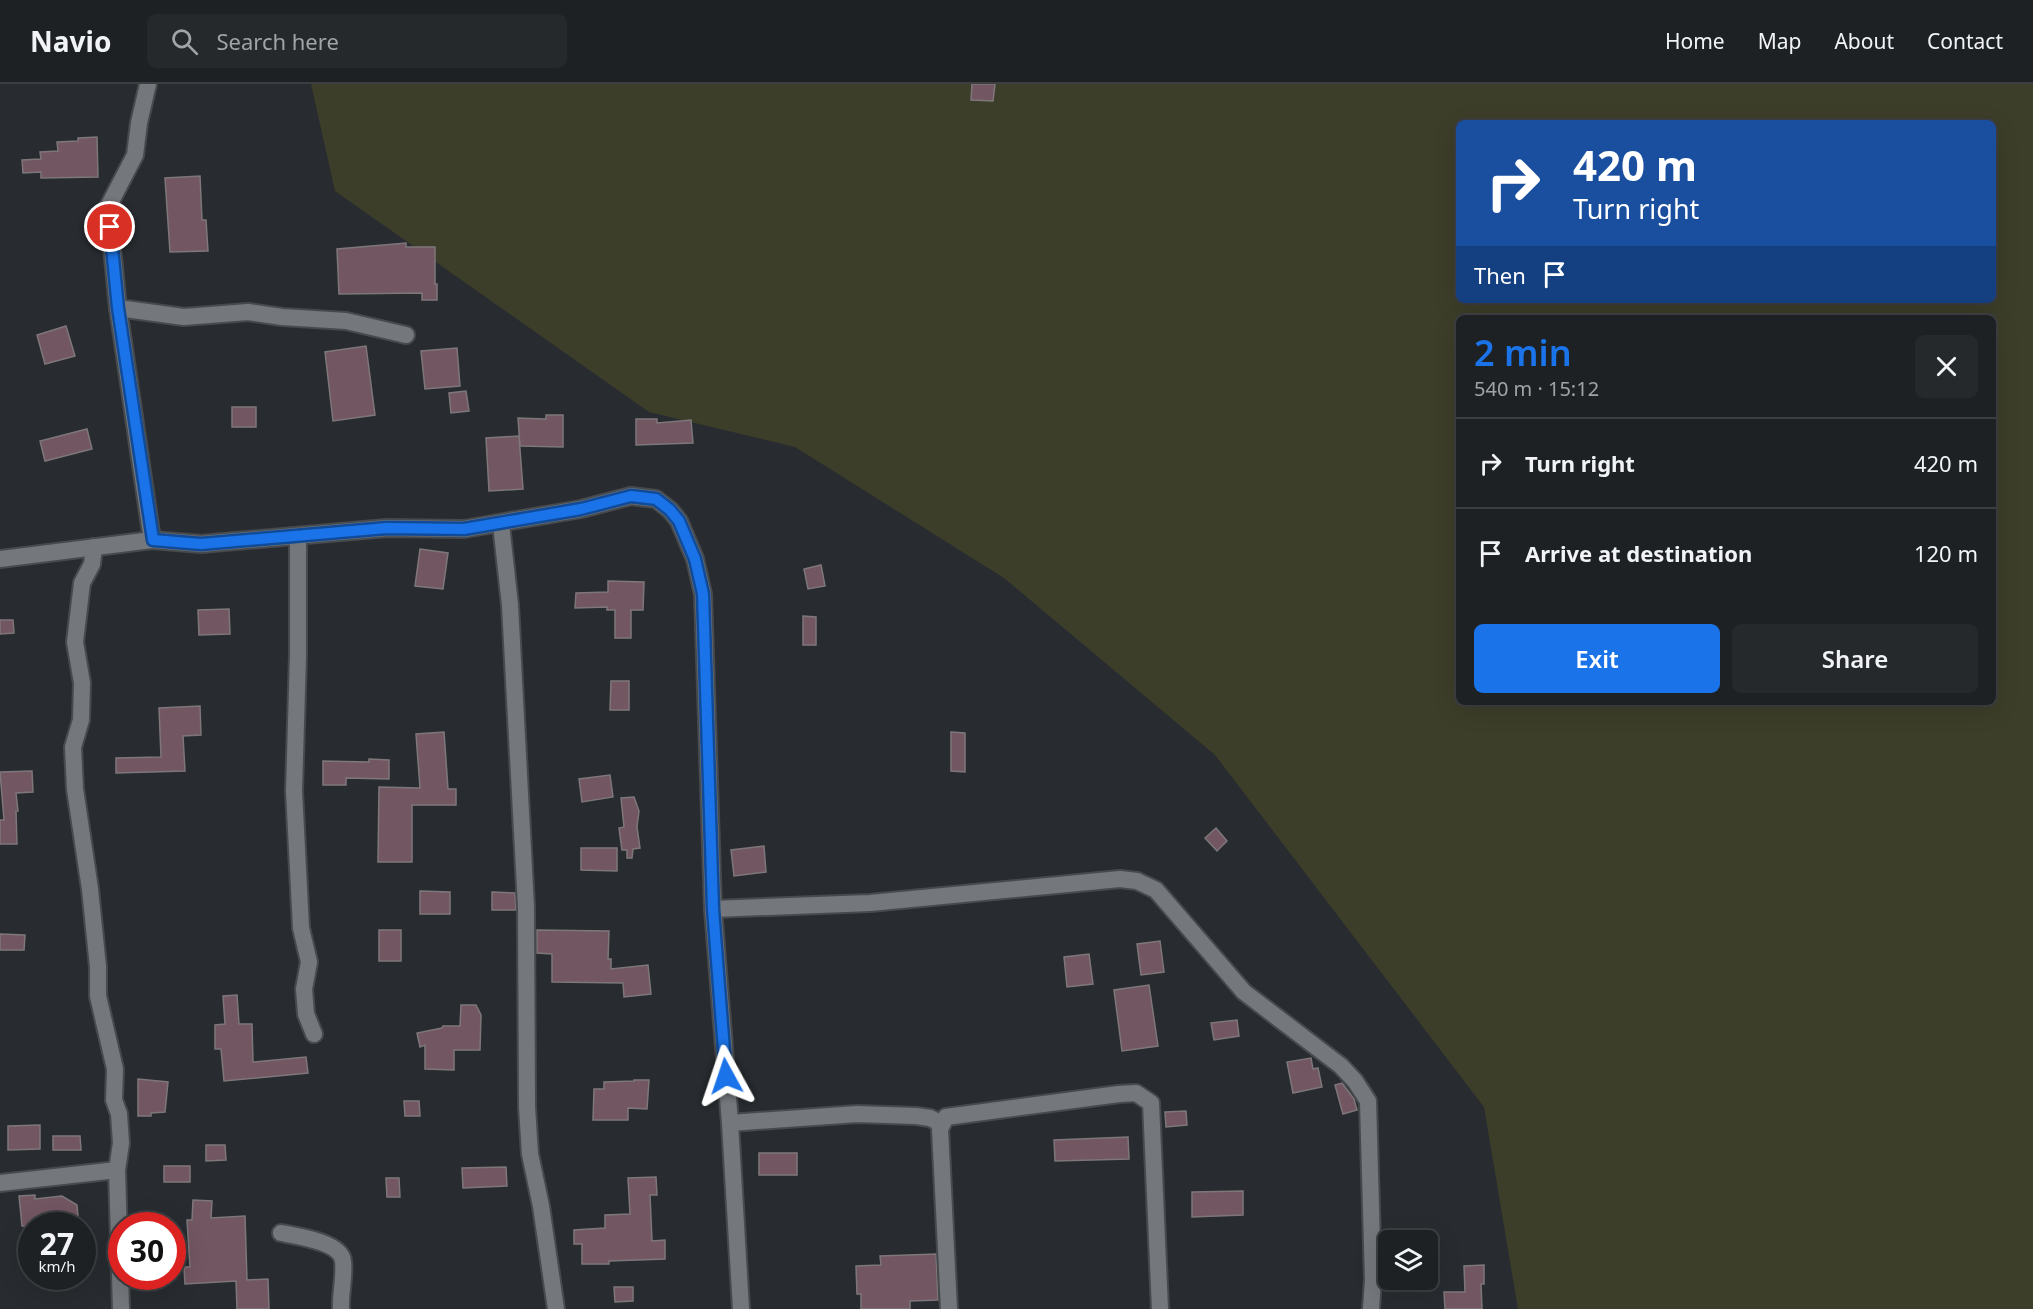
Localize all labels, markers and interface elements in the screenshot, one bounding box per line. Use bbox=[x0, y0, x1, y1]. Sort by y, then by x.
search box bbox=[147, 14, 567, 68]
text: Navio bbox=[30, 22, 111, 60]
icon: search bbox=[168, 25, 201, 58]
text: Search here bbox=[216, 26, 339, 56]
text: Home bbox=[1665, 27, 1725, 55]
text: Map bbox=[1758, 27, 1801, 55]
text: About bbox=[1834, 27, 1894, 55]
text: Contact bbox=[1927, 27, 2003, 55]
text: 420 m bbox=[1573, 136, 1697, 193]
icon: right bbox=[1474, 144, 1552, 222]
text: Turn right bbox=[1573, 190, 1699, 227]
pin bbox=[84, 201, 135, 252]
icon: arrive bbox=[93, 210, 126, 243]
icon: arrive bbox=[1538, 258, 1571, 291]
text: Then bbox=[1474, 260, 1526, 290]
text: 2 min bbox=[1474, 328, 1572, 377]
button: close bbox=[1915, 335, 1978, 398]
text: 540 m · 15:12 bbox=[1474, 375, 1599, 402]
icon: right bbox=[1474, 447, 1507, 480]
text: Turn right bbox=[1525, 448, 1635, 478]
text: 420 m bbox=[1914, 448, 1978, 478]
icon: arrive bbox=[1474, 537, 1507, 570]
text: Arrive at destination bbox=[1525, 538, 1752, 568]
text: 120 m bbox=[1914, 538, 1978, 568]
button: Exit bbox=[1474, 624, 1720, 693]
button: Share bbox=[1732, 624, 1978, 693]
position arrow bbox=[694, 1044, 758, 1108]
speed limit sign: 30 bbox=[108, 1212, 186, 1290]
text: 27 bbox=[40, 1223, 74, 1264]
map controls bbox=[1378, 1230, 1438, 1290]
button: layers bbox=[1378, 1230, 1438, 1290]
text: km/h bbox=[39, 1256, 75, 1276]

